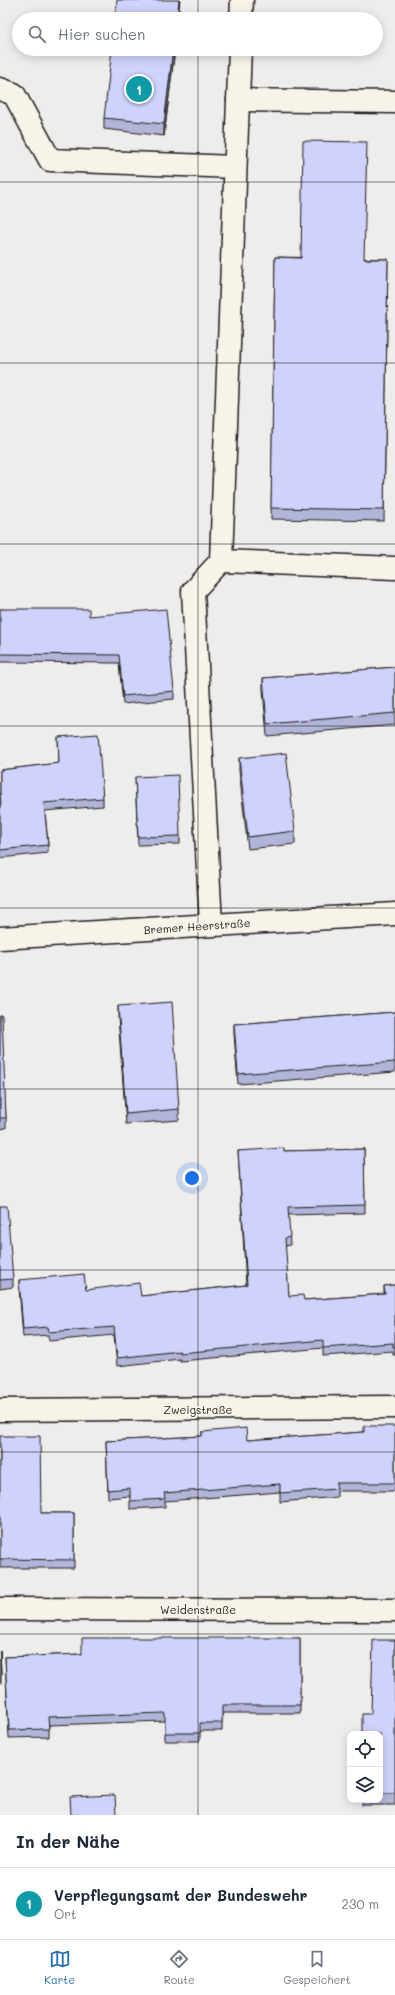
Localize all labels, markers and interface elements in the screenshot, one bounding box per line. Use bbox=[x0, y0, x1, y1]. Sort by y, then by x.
search box bbox=[12, 12, 383, 56]
icon: search bbox=[26, 23, 48, 45]
text: Hier suchen bbox=[58, 24, 145, 44]
pin: 1 bbox=[126, 74, 152, 104]
street label: Bremer Heerstraße bbox=[143, 915, 251, 937]
your location bbox=[182, 1168, 202, 1188]
street label: Zweigstraße bbox=[164, 1402, 233, 1417]
street label: Weidenstraße bbox=[160, 1602, 236, 1617]
map controls bbox=[347, 1731, 383, 1803]
button: locate bbox=[347, 1731, 383, 1767]
button: layers bbox=[347, 1767, 383, 1803]
text: In der Nähe bbox=[16, 1830, 120, 1852]
text: Verpflegungsamt der Bundeswehr bbox=[54, 1885, 307, 1905]
text: 1 bbox=[26, 1895, 32, 1912]
text: 230 m bbox=[342, 1895, 379, 1912]
text: Ort bbox=[54, 1905, 77, 1922]
tab: Karte bbox=[44, 1948, 75, 1987]
tab: Route bbox=[164, 1948, 195, 1987]
tab: Gespeichert bbox=[284, 1948, 351, 1987]

